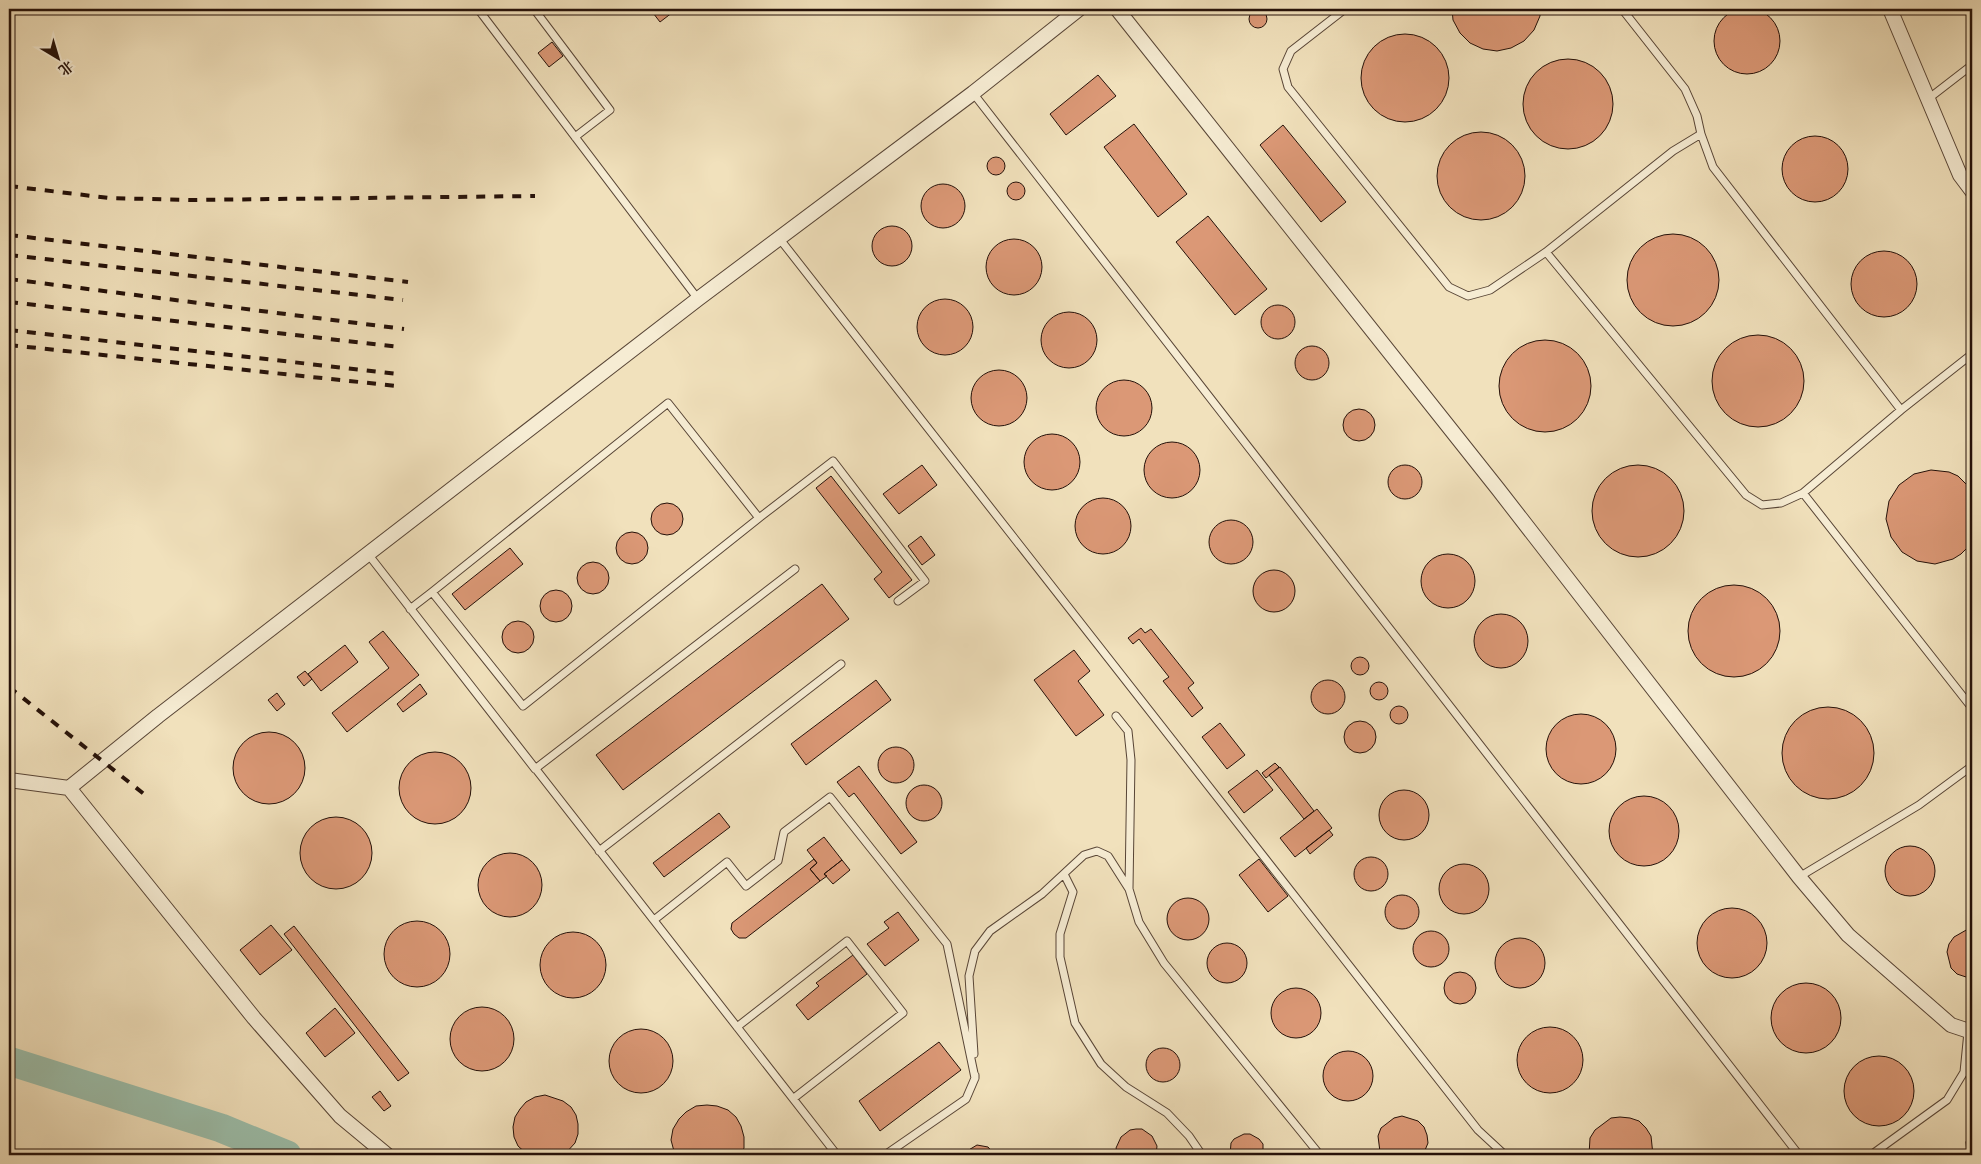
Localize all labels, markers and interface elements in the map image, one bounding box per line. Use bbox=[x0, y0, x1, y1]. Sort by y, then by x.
north arrow bbox=[32, 32, 82, 82]
text: 北 bbox=[54, 56, 77, 80]

